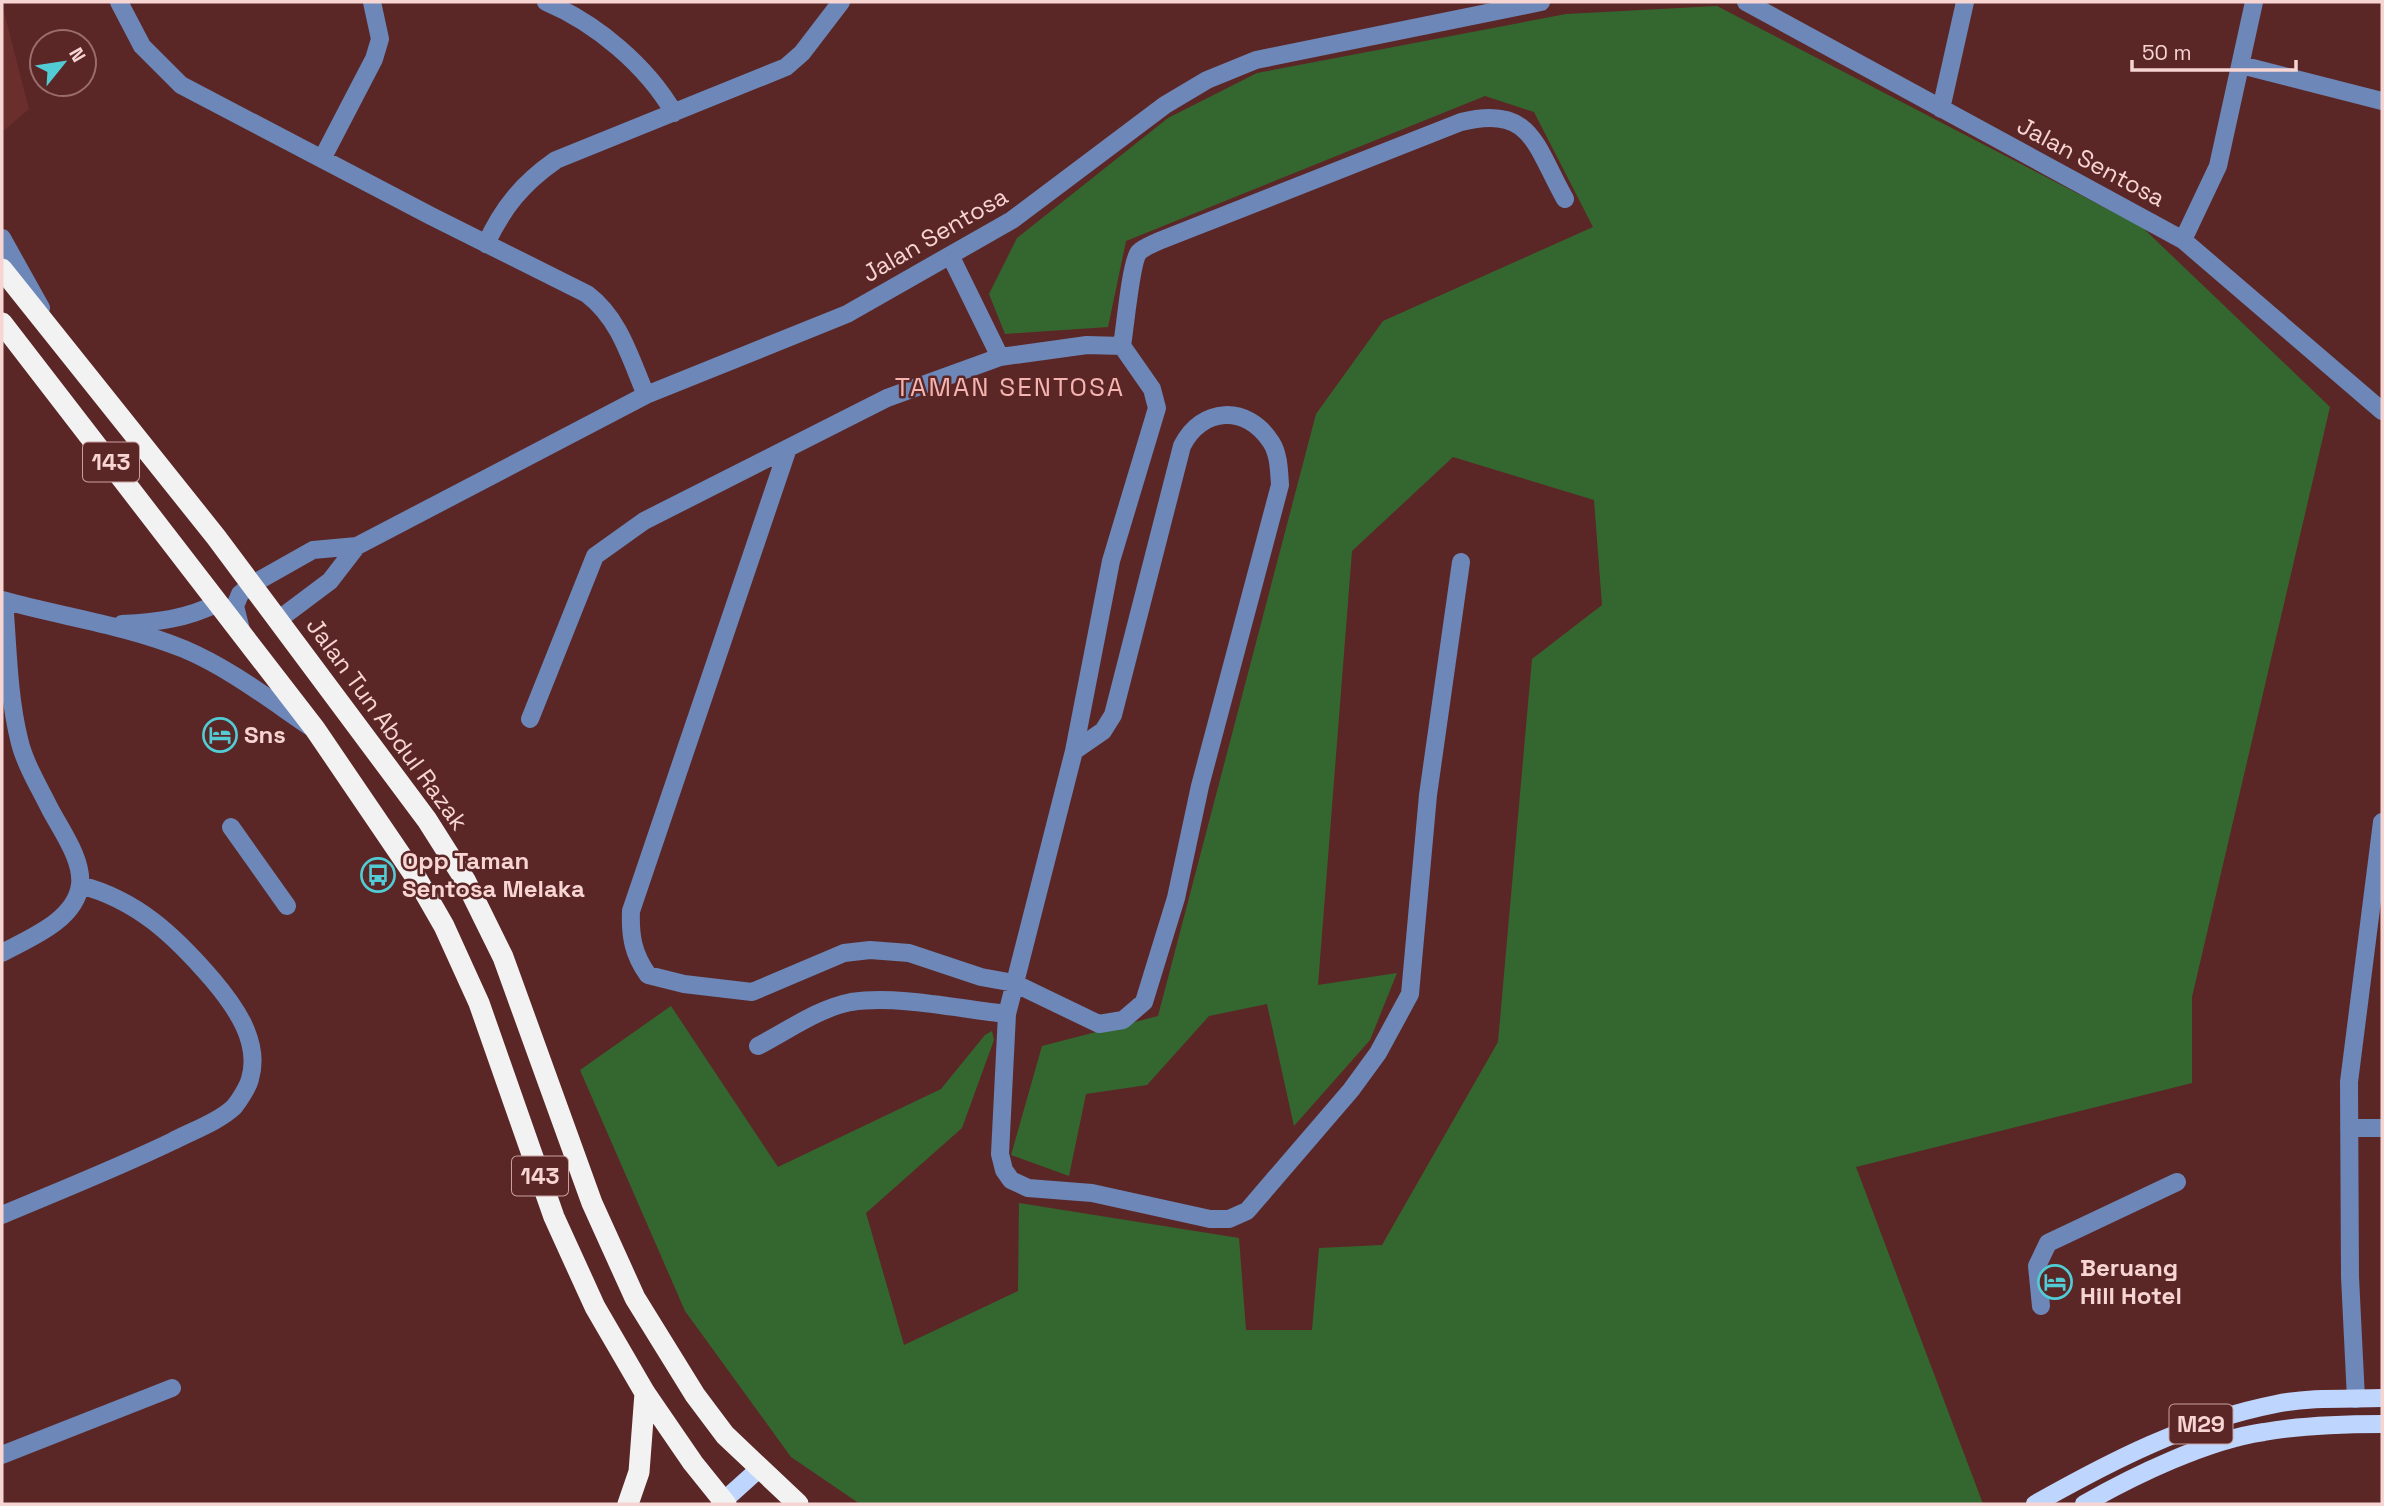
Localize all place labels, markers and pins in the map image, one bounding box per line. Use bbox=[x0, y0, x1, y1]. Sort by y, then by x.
hotel icon: Sns bbox=[201, 716, 239, 754]
place label: Sns bbox=[244, 719, 286, 750]
place label: Opp Taman Sentosa Melaka bbox=[402, 845, 585, 904]
bus stop icon: Opp Taman Sentosa Melaka bbox=[359, 856, 397, 894]
place label: Beruang Hill Hotel bbox=[2080, 1252, 2182, 1311]
hotel icon: Beruang Hill Hotel bbox=[2036, 1263, 2074, 1301]

